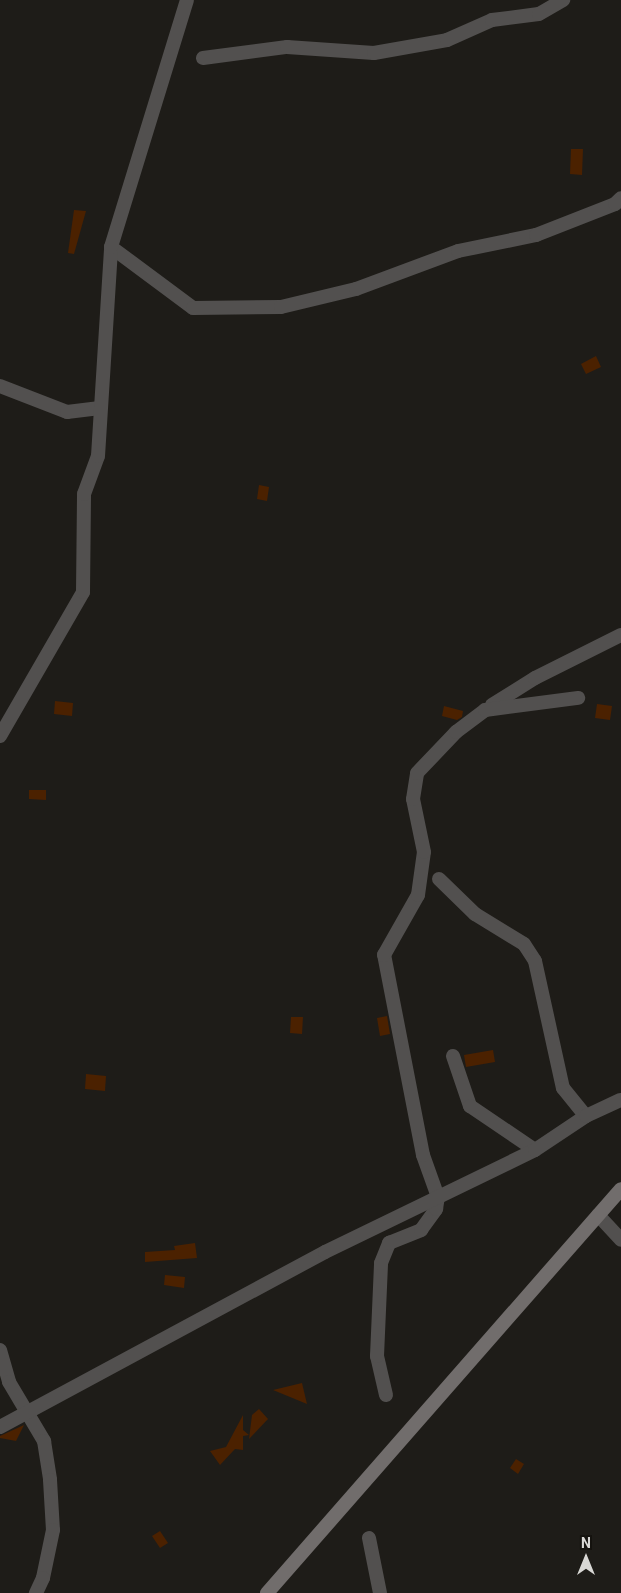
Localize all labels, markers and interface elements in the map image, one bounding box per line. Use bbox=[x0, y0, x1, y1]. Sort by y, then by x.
north arrow bbox=[561, 1533, 611, 1583]
text: N bbox=[581, 1535, 591, 1551]

